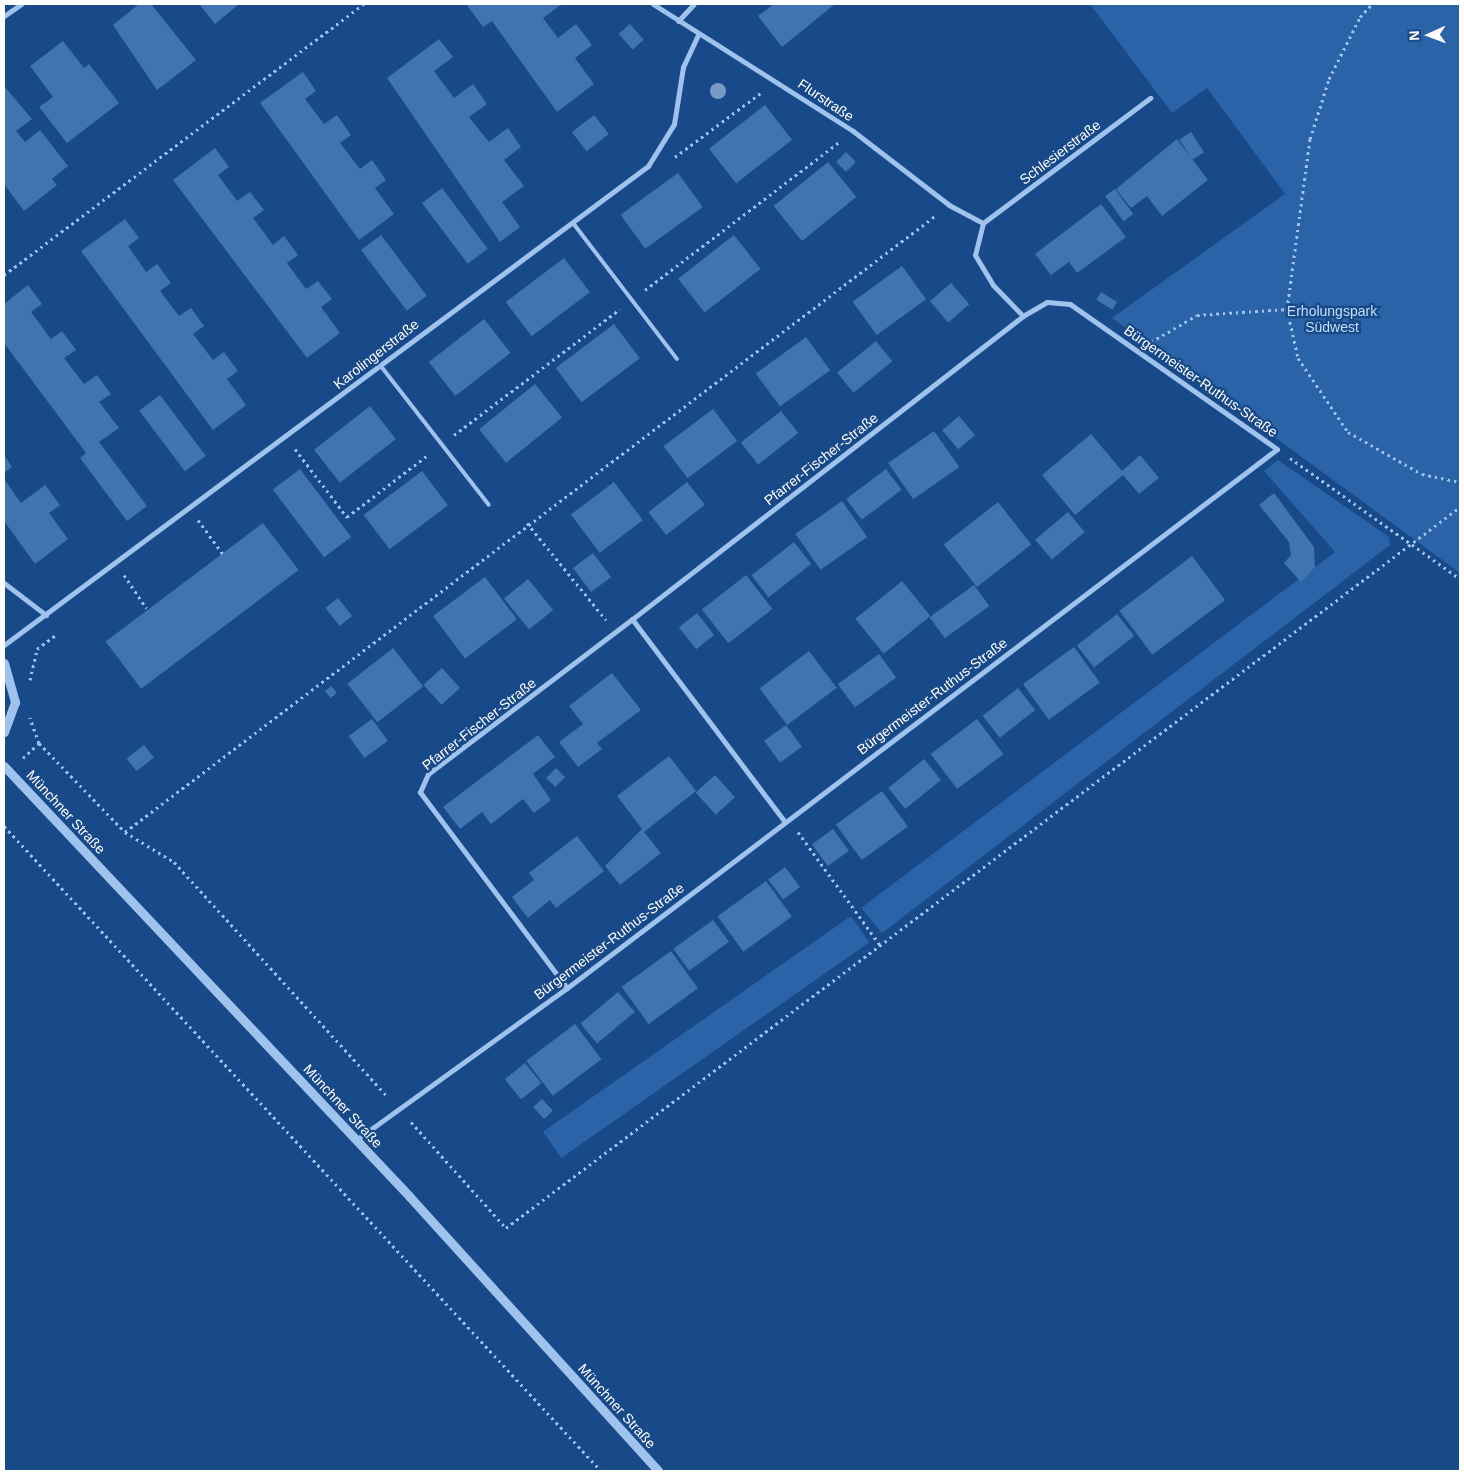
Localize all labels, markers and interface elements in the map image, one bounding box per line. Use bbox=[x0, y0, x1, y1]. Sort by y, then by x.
north arrow bbox=[1404, 10, 1454, 60]
text: N bbox=[1406, 30, 1422, 41]
street label: Flurstraße bbox=[795, 75, 857, 125]
street label: Schlesierstraße bbox=[1016, 116, 1104, 188]
park label: Erholungspark Südwest bbox=[1287, 303, 1377, 336]
street label: Karolingerstraße bbox=[330, 316, 422, 392]
street label: Bürgermeister-Ruthus-Straße bbox=[1121, 321, 1281, 441]
street label: Pfarrer-Fischer-Straße bbox=[761, 409, 881, 509]
street label: Bürgermeister-Ruthus-Straße bbox=[854, 634, 1010, 758]
street label: Pfarrer-Fischer-Straße bbox=[419, 674, 539, 774]
street label: Münchner Straße bbox=[23, 767, 109, 857]
street label: Bürgermeister-Ruthus-Straße bbox=[531, 879, 687, 1003]
street label: Münchner Straße bbox=[300, 1061, 386, 1151]
street label: Münchner Straße bbox=[575, 1360, 659, 1452]

